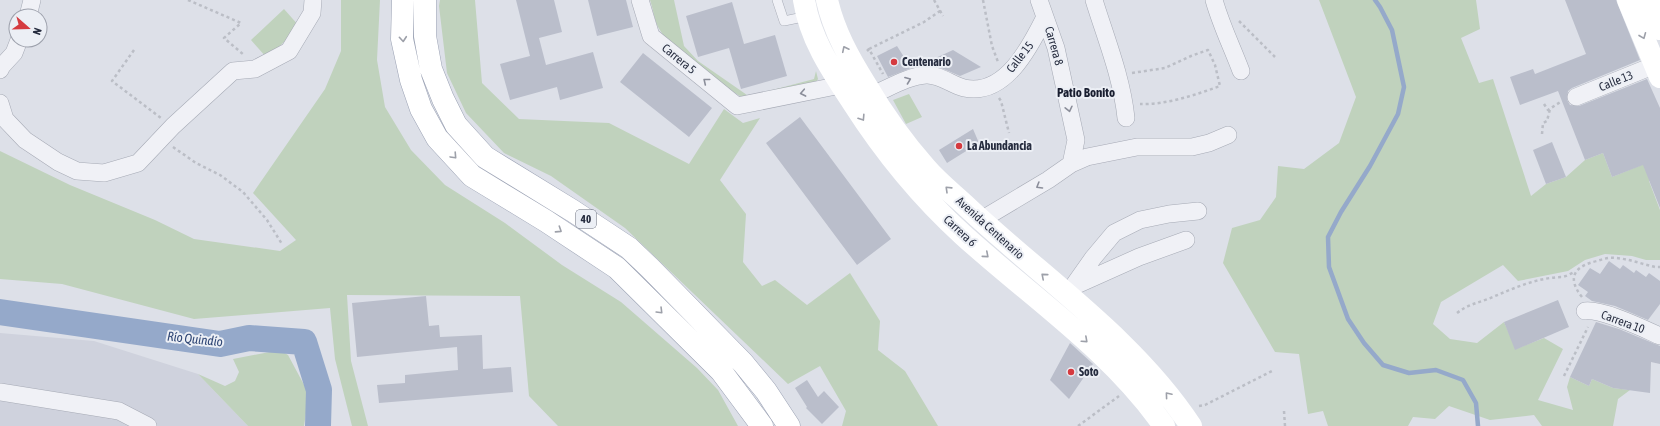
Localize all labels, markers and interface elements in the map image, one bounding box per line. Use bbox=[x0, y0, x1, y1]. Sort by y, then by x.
north arrow bbox=[8, 8, 48, 48]
street label: Carrera 8 bbox=[1042, 25, 1066, 67]
text: N bbox=[31, 26, 44, 37]
one-way arrow bbox=[1638, 32, 1646, 40]
one-way arrow bbox=[398, 36, 407, 42]
street label: Calle 15 bbox=[1004, 39, 1036, 75]
street label: Carrera 5 bbox=[659, 41, 699, 77]
one-way arrow bbox=[842, 46, 850, 53]
place label: Centenario bbox=[902, 55, 951, 69]
marker: Centenario bbox=[889, 57, 899, 67]
street label: Calle 13 bbox=[1597, 68, 1635, 94]
one-way arrow bbox=[904, 77, 911, 85]
one-way arrow bbox=[704, 78, 711, 85]
district label: Patio Bonito bbox=[1057, 85, 1115, 100]
one-way arrow bbox=[800, 88, 806, 96]
one-way arrow bbox=[1065, 106, 1073, 112]
one-way arrow bbox=[858, 114, 865, 121]
place label: La Abundancia bbox=[967, 139, 1032, 153]
marker: La Abundancia bbox=[954, 141, 964, 151]
one-way arrow bbox=[449, 151, 456, 159]
one-way arrow bbox=[1036, 181, 1043, 188]
one-way arrow bbox=[945, 186, 953, 194]
street label: Avenida Centenario bbox=[953, 194, 1027, 262]
road number: 40 bbox=[576, 210, 596, 228]
street label: Carrera 6 bbox=[941, 212, 980, 250]
one-way arrow bbox=[555, 225, 562, 233]
one-way arrow bbox=[982, 251, 989, 258]
one-way arrow bbox=[1041, 273, 1049, 281]
one-way arrow bbox=[655, 306, 663, 314]
street label: Carrera 10 bbox=[1599, 308, 1647, 336]
water label: Río Quindío bbox=[166, 329, 224, 349]
one-way arrow bbox=[1081, 335, 1088, 342]
place label: Soto bbox=[1079, 365, 1099, 379]
marker: Soto bbox=[1066, 367, 1076, 377]
one-way arrow bbox=[1166, 392, 1173, 399]

